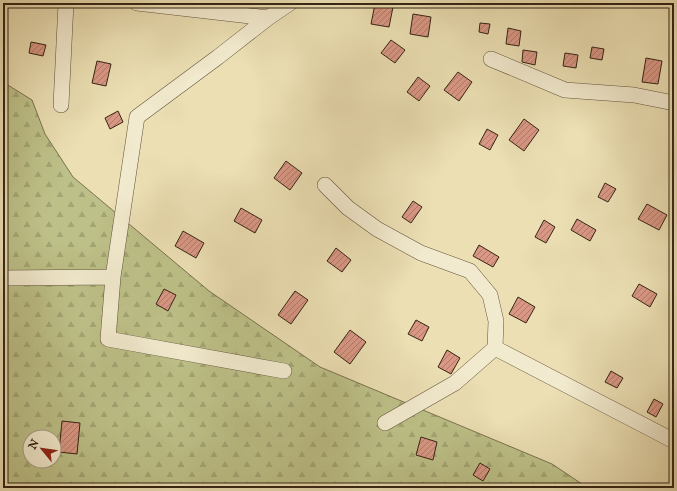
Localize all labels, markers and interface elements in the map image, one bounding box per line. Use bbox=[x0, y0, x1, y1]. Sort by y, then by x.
north arrow bbox=[22, 429, 62, 469]
text: N bbox=[25, 437, 43, 453]

